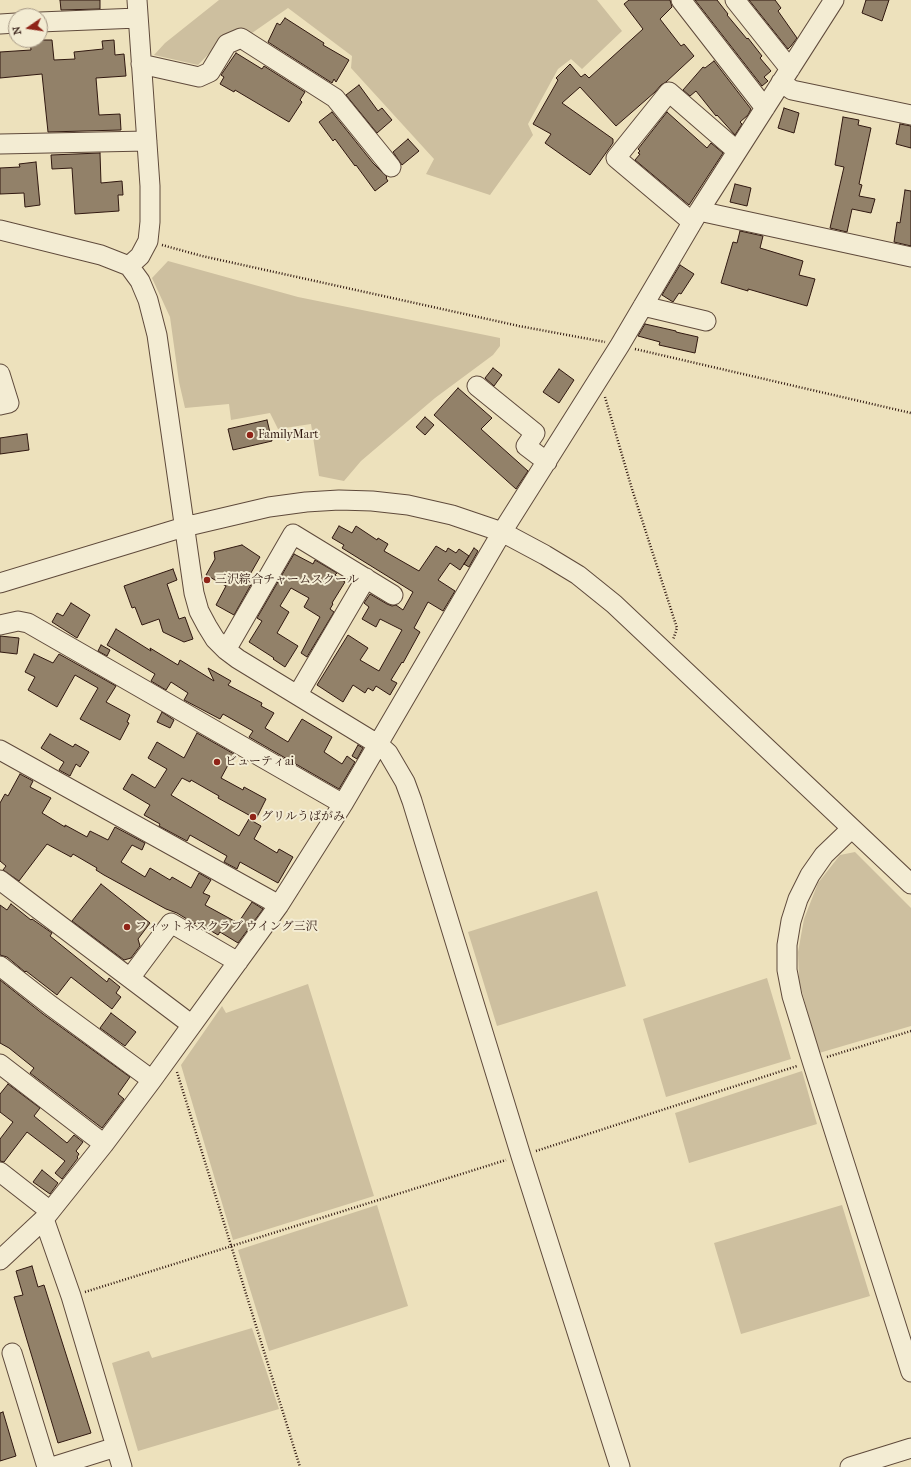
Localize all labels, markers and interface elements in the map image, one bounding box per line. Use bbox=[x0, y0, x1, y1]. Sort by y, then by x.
north arrow bbox=[8, 8, 48, 48]
text: N bbox=[10, 25, 24, 36]
place label: FamilyMart bbox=[258, 428, 319, 442]
marker: FamilyMart bbox=[245, 430, 255, 440]
place label: 三沢綜合チャームスクール bbox=[215, 573, 359, 587]
marker: 三沢綜合チャームスクール bbox=[202, 575, 212, 585]
place label: ビューティai bbox=[225, 755, 294, 769]
marker: ビューティai bbox=[212, 757, 222, 767]
place label: グリルうばがみ bbox=[261, 810, 345, 824]
marker: グリルうばがみ bbox=[248, 812, 258, 822]
place label: フィットネスクラブ ウイング三沢 bbox=[135, 920, 318, 934]
marker: フィットネスクラブ ウイング三沢 bbox=[122, 922, 132, 932]

